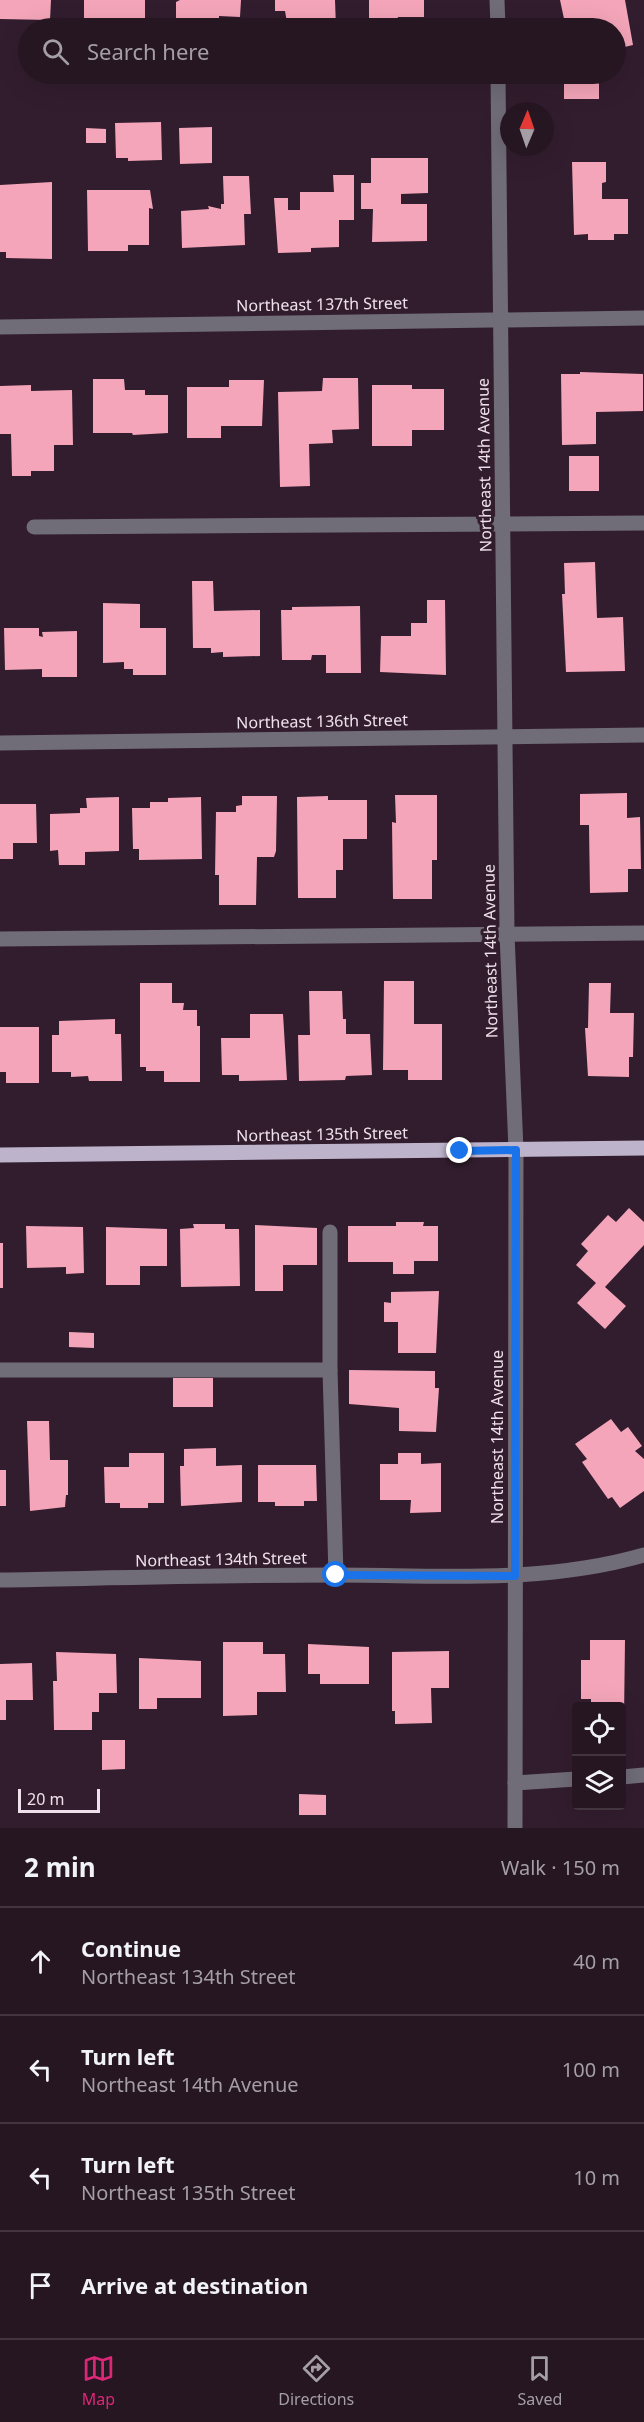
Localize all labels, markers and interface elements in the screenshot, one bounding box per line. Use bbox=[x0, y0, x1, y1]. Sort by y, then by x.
search box bbox=[18, 18, 626, 84]
icon: search bbox=[39, 35, 72, 68]
text: Search here bbox=[87, 36, 209, 66]
north arrow bbox=[500, 102, 554, 156]
street label: Northeast 137th Street bbox=[236, 291, 408, 316]
street label: Northeast 14th Avenue bbox=[471, 378, 497, 552]
street label: Northeast 136th Street bbox=[236, 708, 408, 733]
street label: Northeast 14th Avenue bbox=[477, 864, 503, 1038]
street label: Northeast 135th Street bbox=[236, 1121, 408, 1146]
route end bbox=[446, 1137, 472, 1163]
street label: Northeast 14th Avenue bbox=[486, 1350, 508, 1524]
street label: Northeast 134th Street bbox=[135, 1546, 307, 1571]
route start bbox=[322, 1561, 348, 1587]
map controls bbox=[572, 1702, 626, 1810]
button: locate bbox=[572, 1702, 626, 1756]
button: layers bbox=[572, 1756, 626, 1810]
scale bar bbox=[18, 1786, 100, 1814]
text: 20 m bbox=[27, 1788, 64, 1810]
text: 2 min bbox=[24, 1849, 96, 1885]
text: Walk · 150 m bbox=[501, 1854, 620, 1881]
text: Continue bbox=[81, 1933, 181, 1963]
icon: ahead bbox=[24, 1945, 57, 1978]
text: 40 m bbox=[573, 1948, 620, 1975]
text: Northeast 134th Street bbox=[81, 1963, 296, 1990]
text: Turn left bbox=[81, 2041, 175, 2071]
icon: left bbox=[24, 2053, 57, 2086]
text: 100 m bbox=[562, 2056, 620, 2083]
text: Northeast 14th Avenue bbox=[81, 2071, 299, 2098]
text: Turn left bbox=[81, 2149, 175, 2179]
icon: left bbox=[24, 2161, 57, 2194]
text: 10 m bbox=[573, 2164, 620, 2191]
text: Northeast 135th Street bbox=[81, 2179, 296, 2206]
icon: arrive bbox=[24, 2269, 57, 2302]
text: Arrive at destination bbox=[81, 2270, 308, 2300]
tab: Map bbox=[82, 2352, 115, 2410]
tab: Directions bbox=[278, 2352, 354, 2410]
tab: Saved bbox=[518, 2352, 562, 2410]

